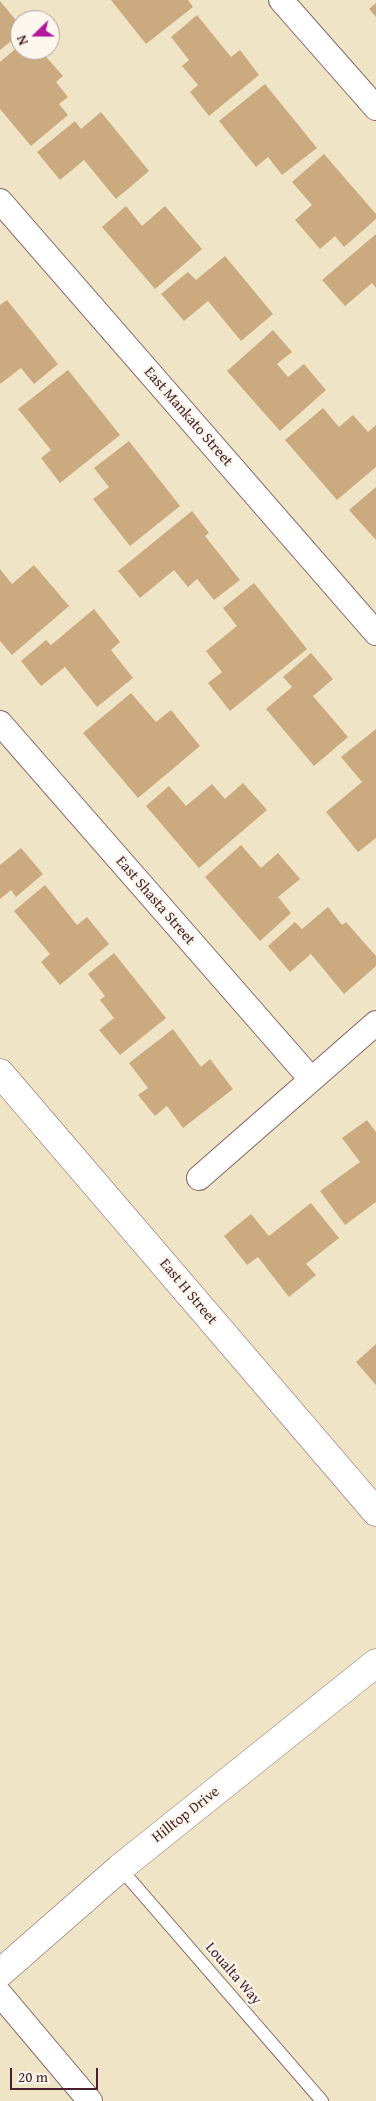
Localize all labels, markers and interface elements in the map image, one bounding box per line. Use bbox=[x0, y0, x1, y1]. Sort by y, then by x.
north arrow bbox=[10, 10, 60, 60]
text: N bbox=[11, 32, 33, 48]
street label: East Mankato Street bbox=[140, 364, 236, 470]
street label: East Shasta Street bbox=[112, 853, 198, 949]
street label: East H Street bbox=[155, 1255, 221, 1329]
street label: Hilltop Drive bbox=[149, 1783, 223, 1847]
street label: Loualta Way bbox=[201, 1939, 265, 2009]
scale bar bbox=[12, 2058, 100, 2090]
text: 20 m bbox=[18, 2066, 48, 2087]

